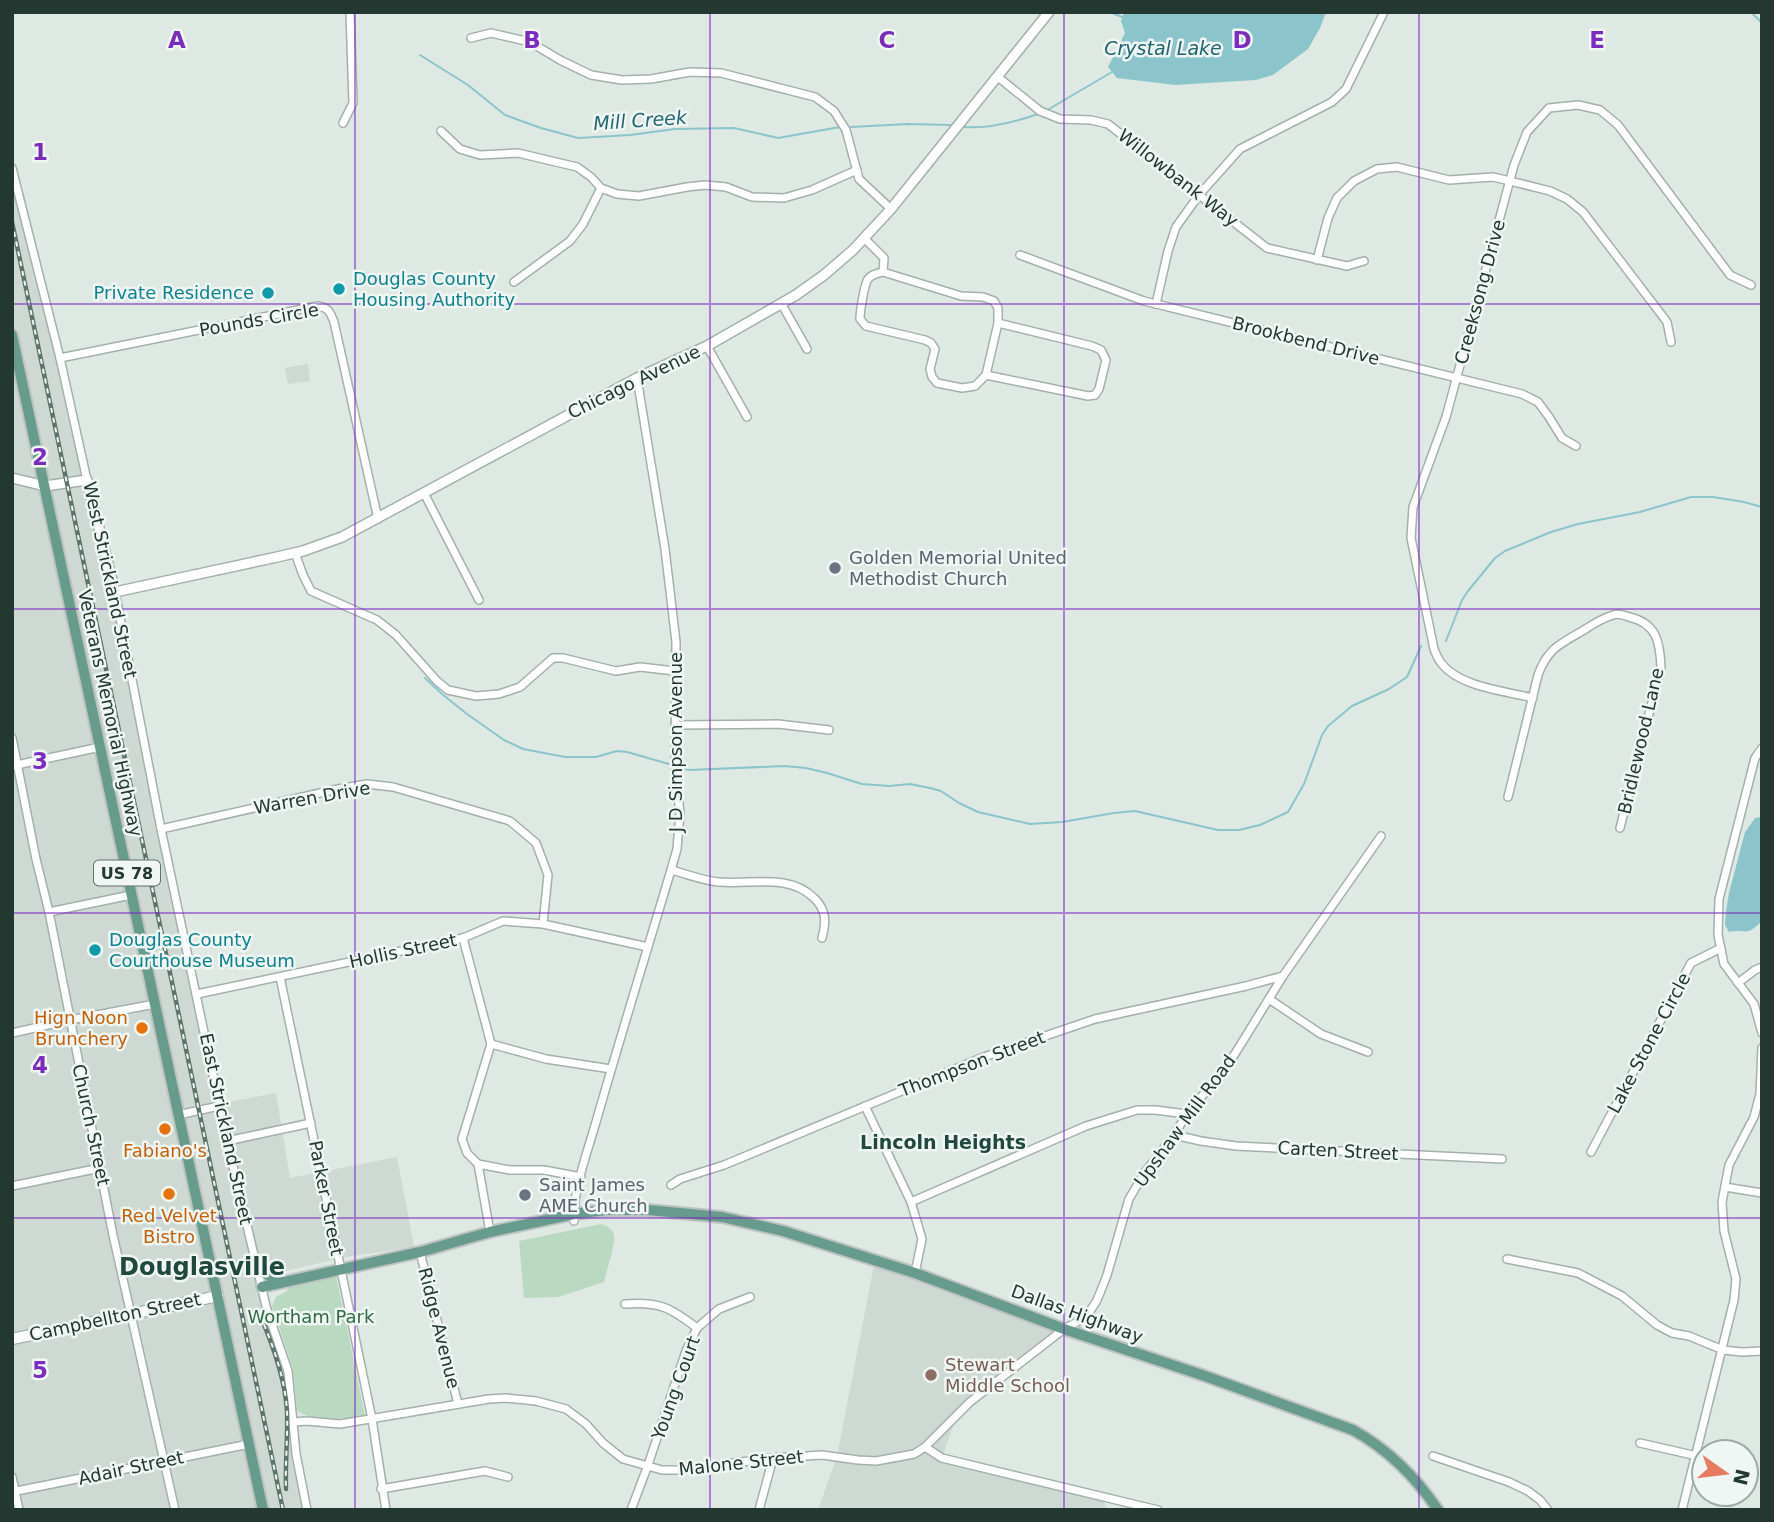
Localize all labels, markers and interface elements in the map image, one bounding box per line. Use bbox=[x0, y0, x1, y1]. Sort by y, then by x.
text: A bbox=[168, 27, 186, 53]
text: B bbox=[523, 27, 541, 53]
text: C bbox=[879, 27, 895, 53]
text: D bbox=[1232, 27, 1252, 53]
text: E bbox=[1589, 27, 1605, 53]
water label: Crystal Lake bbox=[1104, 37, 1222, 59]
water label: Mill Creek bbox=[592, 106, 689, 134]
street label: Willowbank Way bbox=[1114, 124, 1243, 231]
text: 1 bbox=[32, 139, 48, 165]
street label: Creeksong Drive bbox=[1450, 217, 1509, 367]
place label: Douglas County Housing Authority bbox=[353, 268, 516, 310]
marker: Douglas County Housing Authority bbox=[331, 281, 347, 297]
place label: Private Residence bbox=[93, 282, 254, 303]
marker: Private Residence bbox=[260, 285, 276, 301]
street label: Pounds Circle bbox=[197, 299, 320, 340]
street label: Brookbend Drive bbox=[1230, 312, 1382, 369]
street label: Chicago Avenue bbox=[564, 340, 704, 423]
text: 2 bbox=[32, 444, 48, 470]
street label: West Strickland Street bbox=[79, 480, 142, 680]
place label: Golden Memorial United Methodist Church bbox=[849, 547, 1067, 589]
marker: Golden Memorial United Methodist Church bbox=[827, 560, 843, 576]
street label: Veterans Memorial Highway bbox=[74, 587, 147, 839]
street label: J D Simpson Avenue bbox=[665, 652, 686, 833]
street label: Bridlewood Lane bbox=[1613, 666, 1668, 816]
text: 3 bbox=[32, 748, 48, 774]
street label: Warren Drive bbox=[252, 777, 372, 818]
road number: US 78 bbox=[94, 860, 160, 886]
place label: Douglas County Courthouse Museum bbox=[109, 929, 295, 971]
street label: Hollis Street bbox=[347, 929, 459, 972]
marker: Douglas County Courthouse Museum bbox=[87, 942, 103, 958]
street label: Lake Stone Circle bbox=[1603, 969, 1694, 1117]
place label: Hign Noon Brunchery bbox=[34, 1007, 128, 1049]
marker: Hign Noon Brunchery bbox=[134, 1020, 150, 1036]
street label: Thompson Street bbox=[895, 1026, 1048, 1101]
street label: East Strickland Street bbox=[196, 1031, 257, 1226]
street label: Upshaw Mill Road bbox=[1130, 1051, 1240, 1191]
text: 4 bbox=[32, 1052, 48, 1078]
street label: Church Street bbox=[68, 1062, 115, 1188]
marker: Fabiano's bbox=[157, 1121, 173, 1137]
district label: Lincoln Heights bbox=[860, 1131, 1026, 1153]
street label: Carten Street bbox=[1277, 1137, 1399, 1164]
street label: Parker Street bbox=[305, 1138, 348, 1257]
place label: Fabiano's bbox=[123, 1140, 207, 1161]
place label: Saint James AME Church bbox=[539, 1174, 648, 1216]
marker: Red Velvet Bistro bbox=[161, 1186, 177, 1202]
marker: Saint James AME Church bbox=[517, 1187, 533, 1203]
place label: Red Velvet Bistro bbox=[121, 1205, 217, 1247]
district label: Douglasville bbox=[119, 1253, 285, 1281]
street label: Ridge Avenue bbox=[414, 1265, 465, 1391]
street label: Dallas Highway bbox=[1008, 1280, 1146, 1347]
street label: Campbellton Street bbox=[27, 1288, 203, 1345]
park label: Wortham Park bbox=[248, 1306, 375, 1327]
street label: Young Court bbox=[647, 1333, 704, 1444]
place label: Stewart Middle School bbox=[945, 1354, 1070, 1396]
text: 5 bbox=[32, 1357, 48, 1383]
marker: Stewart Middle School bbox=[923, 1367, 939, 1383]
north arrow bbox=[1690, 1438, 1760, 1508]
street label: Adair Street bbox=[76, 1446, 186, 1489]
street label: Malone Street bbox=[677, 1446, 804, 1480]
text: N bbox=[1729, 1467, 1754, 1487]

